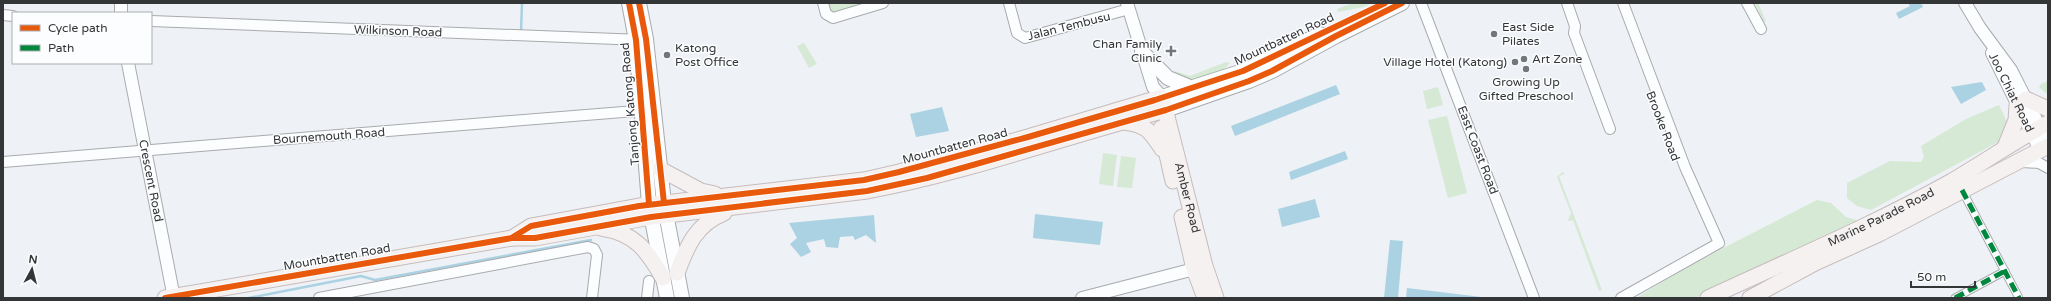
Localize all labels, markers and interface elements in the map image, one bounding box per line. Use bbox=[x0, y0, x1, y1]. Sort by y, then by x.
street label: Jalan Tembusu bbox=[1026, 9, 1112, 43]
street label: Mountbatten Road bbox=[1232, 10, 1336, 68]
legend bbox=[12, 12, 152, 64]
place label: East Side Pilates bbox=[1502, 20, 1555, 48]
text: Cycle path bbox=[48, 21, 107, 35]
street label: Wilkinson Road bbox=[354, 22, 442, 40]
marker: East Side Pilates bbox=[1489, 29, 1499, 39]
place label: Chan Family Clinic bbox=[1093, 37, 1163, 65]
text: Path bbox=[48, 41, 74, 55]
place label: Katong Post Office bbox=[675, 41, 739, 69]
street label: Tanjong Katong Road bbox=[618, 42, 642, 166]
marker: Chan Family Clinic bbox=[1165, 45, 1177, 57]
marker: Katong Post Office bbox=[662, 50, 672, 60]
street label: Joo Chiat Road bbox=[1986, 51, 2037, 134]
place label: Art Zone bbox=[1532, 52, 1582, 66]
marker: Art Zone bbox=[1519, 54, 1529, 64]
place label: Village Hotel (Katong) bbox=[1383, 55, 1507, 69]
marker: Village Hotel (Katong) bbox=[1510, 57, 1520, 67]
marker: Growing Up Gifted Preschool bbox=[1521, 64, 1531, 74]
place label: Growing Up Gifted Preschool bbox=[1479, 75, 1573, 103]
street label: Brooke Road bbox=[1643, 89, 1683, 163]
street label: East Coast Road bbox=[1455, 104, 1501, 196]
street label: Bournemouth Road bbox=[272, 125, 386, 147]
street label: Mountbatten Road bbox=[901, 125, 1009, 167]
street label: Crescent Road bbox=[136, 138, 166, 223]
street label: Amber Road bbox=[1172, 161, 1203, 234]
street label: Marine Parade Road bbox=[1826, 185, 1937, 249]
street label: Mountbatten Road bbox=[282, 241, 392, 273]
north arrow bbox=[12, 249, 52, 289]
text: N bbox=[28, 253, 38, 267]
scale bar bbox=[1911, 263, 1975, 289]
text: 50 m bbox=[1917, 270, 1946, 284]

